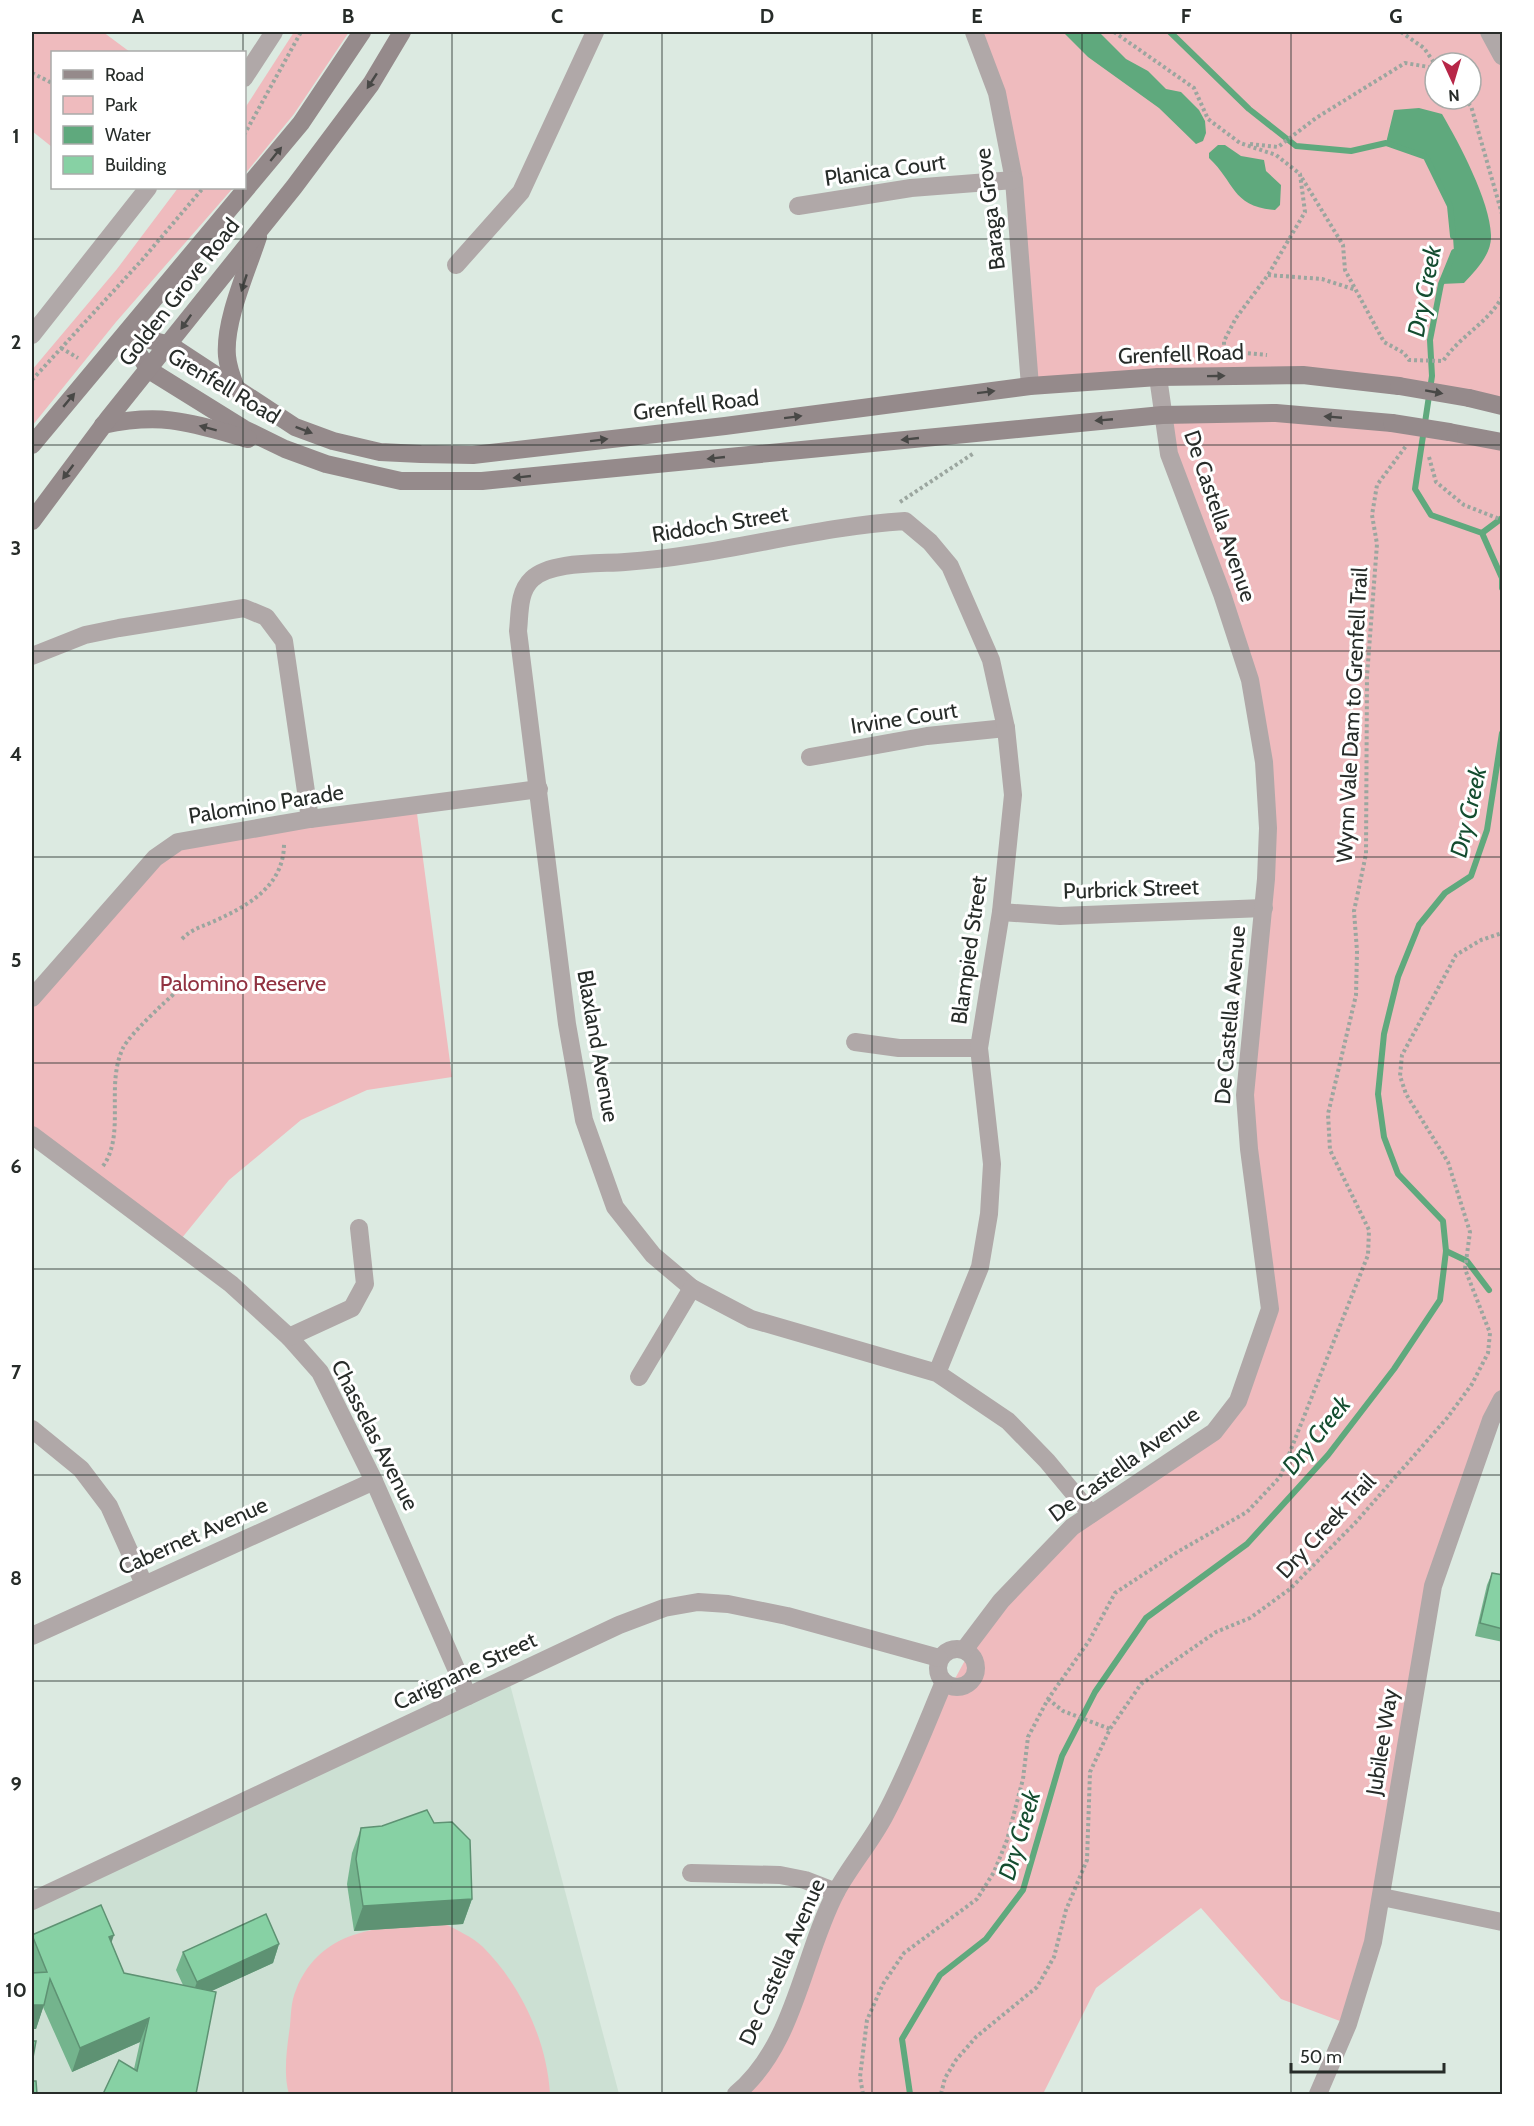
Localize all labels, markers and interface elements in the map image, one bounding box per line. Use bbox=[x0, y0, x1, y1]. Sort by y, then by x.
text: A bbox=[132, 4, 145, 28]
text: B bbox=[342, 4, 354, 28]
text: C bbox=[551, 4, 563, 28]
text: D bbox=[760, 4, 774, 28]
text: E bbox=[971, 4, 983, 28]
text: F bbox=[1181, 4, 1192, 28]
text: G bbox=[1389, 4, 1403, 28]
legend bbox=[51, 51, 246, 189]
north arrow bbox=[1423, 51, 1483, 111]
text: Road bbox=[105, 64, 144, 86]
one-way arrow bbox=[366, 73, 378, 89]
text: N bbox=[1448, 86, 1460, 105]
text: Park bbox=[105, 94, 138, 116]
text: 1 bbox=[12, 124, 20, 148]
text: Water bbox=[105, 124, 151, 146]
one-way arrow bbox=[270, 146, 283, 162]
street label: Baraga Grove bbox=[969, 146, 1011, 272]
street label: Planica Court bbox=[823, 148, 948, 192]
text: Building bbox=[105, 154, 167, 176]
street label: Golden Grove Road bbox=[113, 213, 245, 371]
water label: Dry Creek bbox=[1401, 242, 1447, 339]
one-way arrow bbox=[238, 274, 248, 292]
one-way arrow bbox=[180, 314, 192, 330]
text: 2 bbox=[11, 330, 21, 354]
street label: Grenfell Road bbox=[1117, 338, 1245, 370]
street label: Grenfell Road bbox=[163, 342, 285, 430]
one-way arrow bbox=[1207, 371, 1226, 381]
street label: Grenfell Road bbox=[632, 384, 760, 426]
one-way arrow bbox=[977, 387, 996, 396]
one-way arrow bbox=[1425, 388, 1444, 397]
one-way arrow bbox=[63, 392, 76, 408]
one-way arrow bbox=[784, 412, 803, 422]
one-way arrow bbox=[1324, 412, 1343, 422]
one-way arrow bbox=[1094, 415, 1113, 425]
one-way arrow bbox=[199, 423, 217, 432]
one-way arrow bbox=[295, 425, 313, 435]
street label: De Castella Avenue bbox=[1178, 427, 1262, 605]
one-way arrow bbox=[900, 434, 919, 444]
one-way arrow bbox=[590, 435, 609, 445]
one-way arrow bbox=[706, 453, 725, 463]
one-way arrow bbox=[63, 465, 75, 480]
one-way arrow bbox=[512, 472, 531, 482]
street label: Riddoch Street bbox=[650, 500, 791, 548]
text: 3 bbox=[11, 536, 21, 560]
street label: Wynn Vale Dam to Grenfell Trail bbox=[1331, 566, 1373, 864]
street label: Irvine Court bbox=[849, 696, 960, 740]
text: 4 bbox=[10, 742, 22, 766]
water label: Dry Creek bbox=[1443, 763, 1493, 860]
street label: Palomino Parade bbox=[186, 778, 346, 830]
street label: Blampied Street bbox=[945, 873, 993, 1026]
street label: Purbrick Street bbox=[1063, 873, 1200, 905]
street label: De Castella Avenue bbox=[1209, 924, 1251, 1106]
text: 5 bbox=[11, 948, 21, 972]
street label: Blaxland Avenue bbox=[571, 968, 625, 1124]
park label: Palomino Reserve bbox=[160, 970, 326, 997]
text: 6 bbox=[10, 1154, 22, 1178]
street label: Chasselas Avenue bbox=[325, 1355, 425, 1515]
text: 7 bbox=[11, 1360, 22, 1384]
water label: Dry Creek bbox=[1276, 1389, 1357, 1480]
street label: De Castella Avenue bbox=[1043, 1400, 1205, 1528]
street label: Dry Creek Trail bbox=[1271, 1467, 1382, 1584]
street label: Cabernet Avenue bbox=[114, 1491, 272, 1581]
text: 8 bbox=[10, 1566, 22, 1590]
street label: Carignane Street bbox=[389, 1626, 541, 1716]
street label: Jubilee Way bbox=[1360, 1687, 1404, 1798]
text: 9 bbox=[10, 1772, 22, 1796]
water label: Dry Creek bbox=[992, 1786, 1047, 1883]
street label: De Castella Avenue bbox=[733, 1874, 831, 2050]
text: 10 bbox=[5, 1978, 27, 2002]
scale bar bbox=[1291, 2036, 1444, 2074]
text: 50 m bbox=[1300, 2046, 1342, 2068]

